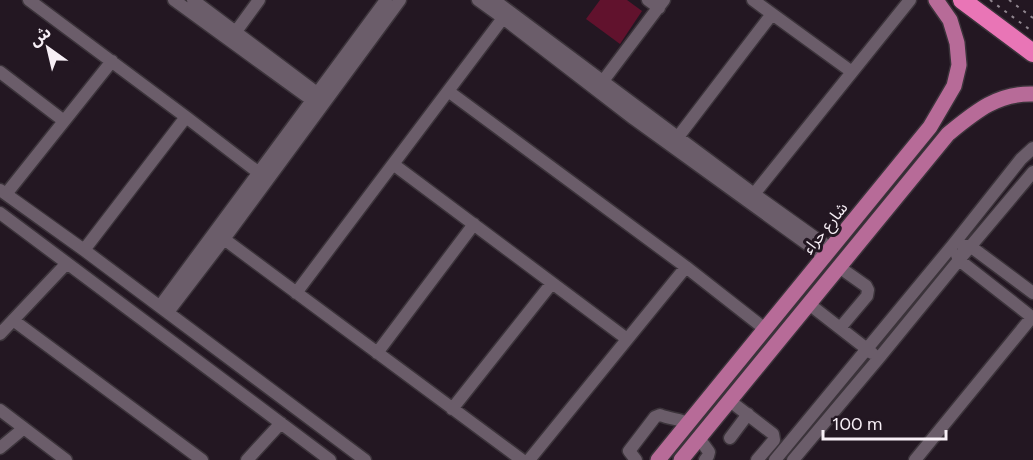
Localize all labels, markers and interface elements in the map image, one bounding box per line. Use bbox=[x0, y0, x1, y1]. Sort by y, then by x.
north arrow bbox=[18, 18, 78, 78]
text: ش bbox=[25, 22, 54, 50]
street label: شارع حراء bbox=[798, 198, 854, 260]
scale bar bbox=[823, 403, 946, 441]
text: 100 m bbox=[832, 413, 882, 435]

